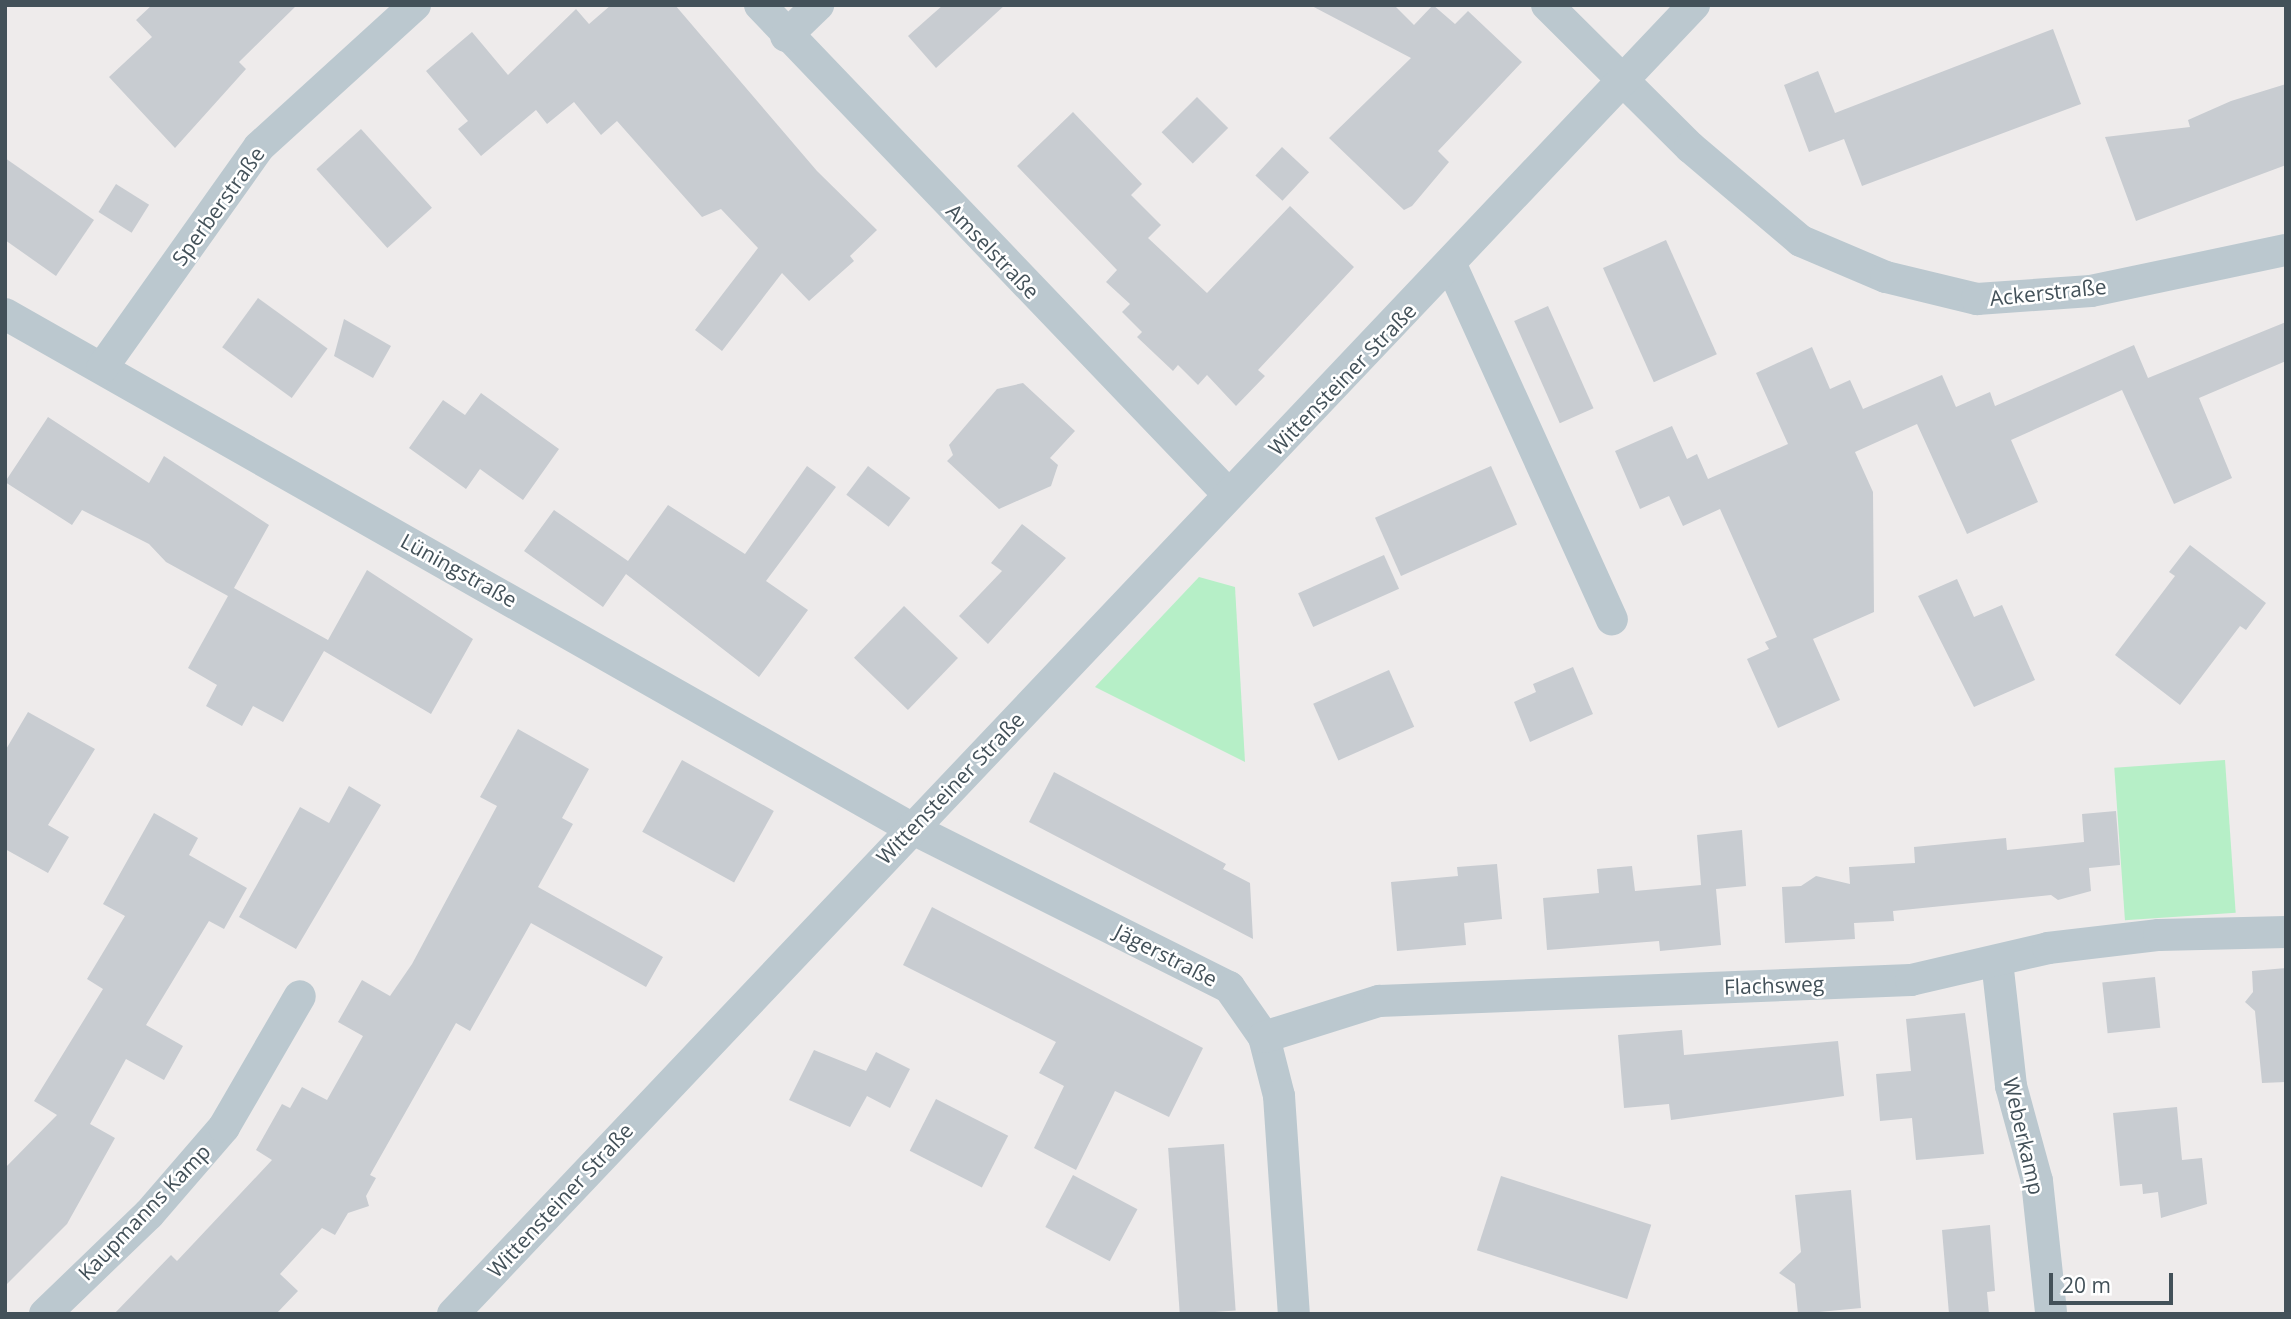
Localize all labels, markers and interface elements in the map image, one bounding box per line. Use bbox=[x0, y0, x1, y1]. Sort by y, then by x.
street label: Sperberstraße bbox=[166, 142, 270, 270]
street label: Amselstraße bbox=[941, 198, 1045, 304]
street label: Ackerstraße bbox=[1988, 273, 2108, 311]
street label: Wittensteiner Straße bbox=[1263, 298, 1421, 460]
street label: Lüningstraße bbox=[397, 528, 521, 612]
street label: Wittensteiner Straße bbox=[871, 707, 1029, 869]
street label: Jägerstraße bbox=[1111, 918, 1221, 992]
street label: Flachsweg bbox=[1723, 971, 1825, 999]
street label: Weberkamp bbox=[1998, 1075, 2050, 1197]
street label: Wittensteiner Straße bbox=[482, 1118, 638, 1282]
street label: Kaupmanns Kamp bbox=[73, 1139, 215, 1285]
scale bar bbox=[2053, 1260, 2177, 1304]
text: 20 m bbox=[2062, 1271, 2111, 1299]

